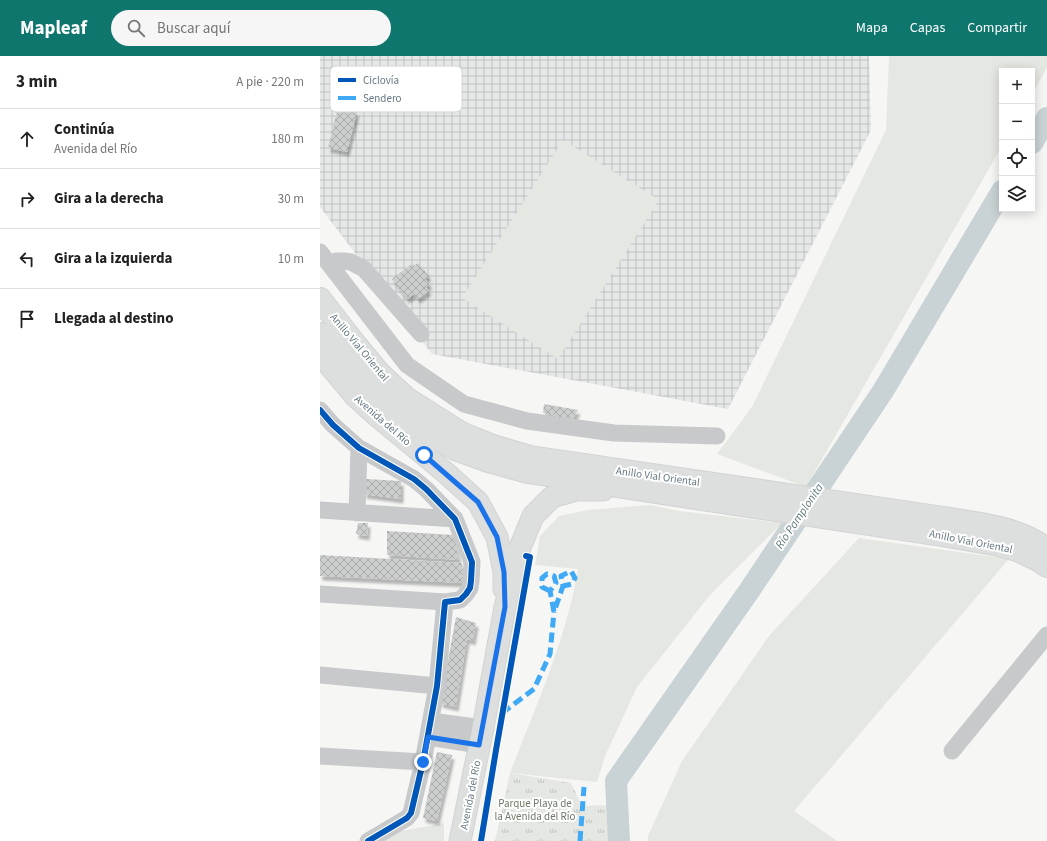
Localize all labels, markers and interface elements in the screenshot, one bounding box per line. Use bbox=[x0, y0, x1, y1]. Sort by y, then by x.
search box bbox=[111, 10, 391, 46]
text: Mapleaf bbox=[20, 15, 87, 42]
icon: search bbox=[125, 17, 147, 39]
text: Buscar aquí bbox=[157, 18, 230, 39]
text: Mapa bbox=[856, 18, 888, 38]
text: Capas bbox=[910, 18, 945, 38]
text: Compartir bbox=[967, 18, 1027, 38]
legend bbox=[330, 66, 462, 112]
map controls bbox=[999, 68, 1035, 212]
button: + bbox=[999, 68, 1035, 104]
text: 3 min bbox=[16, 70, 57, 94]
text: A pie · 220 m bbox=[236, 73, 304, 91]
text: Ciclovía bbox=[363, 73, 399, 88]
text: Sendero bbox=[363, 91, 402, 106]
button: − bbox=[999, 104, 1035, 140]
text: Continúa bbox=[54, 119, 115, 140]
icon: ahead bbox=[16, 128, 38, 150]
text: 180 m bbox=[271, 130, 304, 148]
text: Avenida del Río bbox=[54, 140, 137, 158]
button: locate bbox=[999, 140, 1035, 176]
button: layers bbox=[999, 176, 1035, 212]
icon: right bbox=[16, 188, 38, 210]
text: Gira a la derecha bbox=[54, 188, 164, 209]
text: 30 m bbox=[278, 190, 304, 208]
icon: left bbox=[16, 248, 38, 270]
text: Gira a la izquierda bbox=[54, 248, 173, 269]
text: 10 m bbox=[278, 250, 304, 268]
icon: arrive bbox=[16, 308, 38, 330]
text: Llegada al destino bbox=[54, 308, 174, 329]
street label: Anillo Vial Oriental bbox=[327, 310, 393, 385]
street label: Avenida del Río bbox=[351, 392, 414, 449]
route start bbox=[415, 446, 433, 464]
street label: Anillo Vial Oriental bbox=[615, 463, 701, 490]
water label: Río Pamplonita bbox=[771, 480, 828, 552]
street label: Anillo Vial Oriental bbox=[928, 526, 1014, 557]
route end bbox=[414, 753, 432, 771]
street label: Avenida del Río bbox=[456, 759, 485, 831]
park label: Parque Playa de la Avenida del Río bbox=[494, 796, 576, 824]

